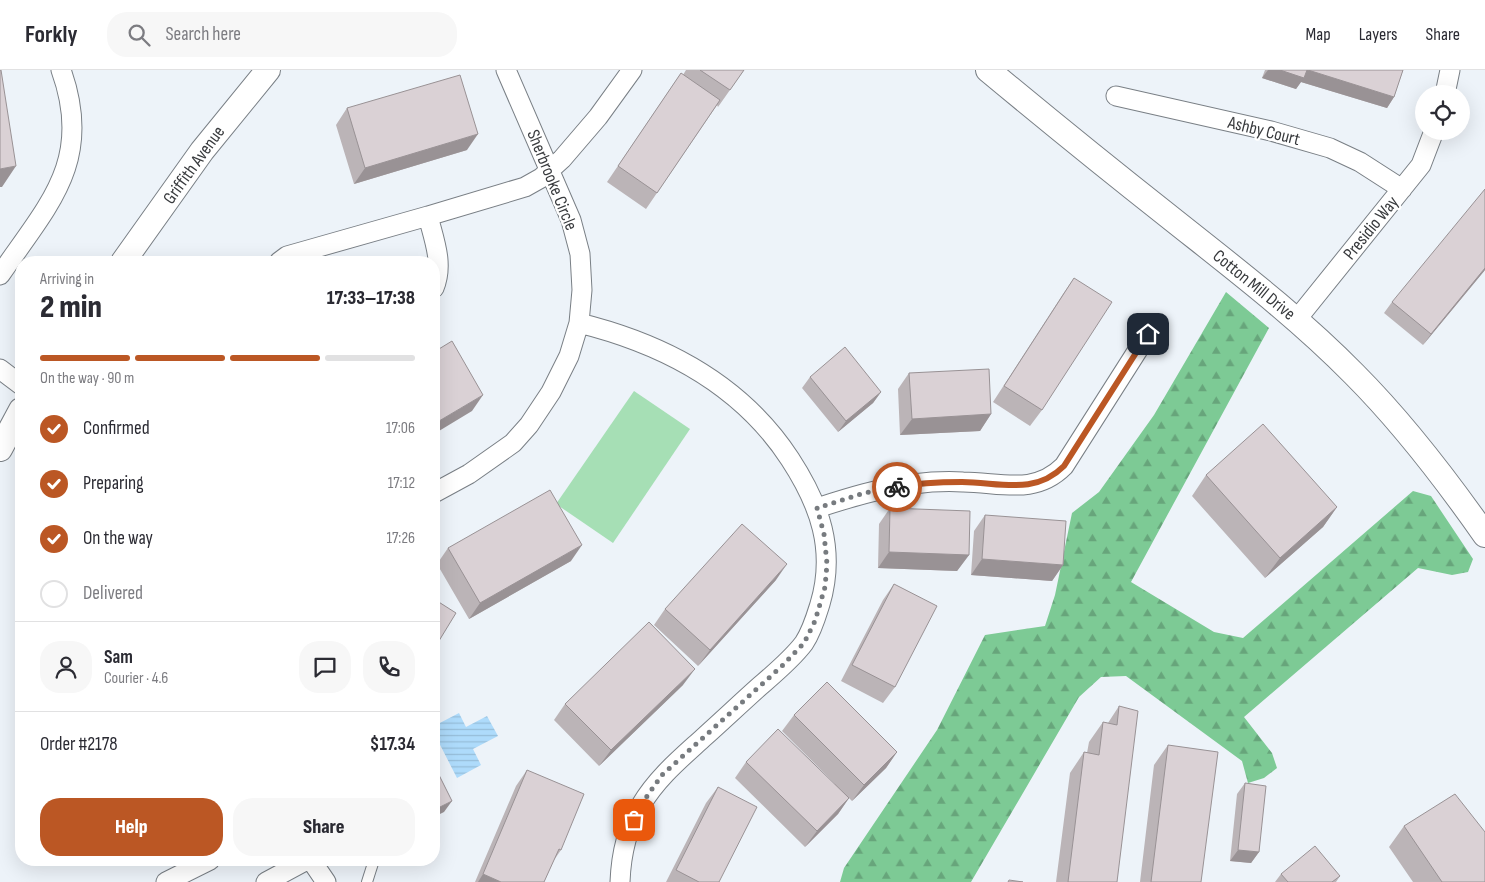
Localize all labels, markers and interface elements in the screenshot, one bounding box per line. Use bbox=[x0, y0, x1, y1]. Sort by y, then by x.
search box bbox=[107, 12, 457, 57]
text: Forkly bbox=[25, 20, 77, 49]
icon: search bbox=[125, 21, 153, 49]
text: Search here bbox=[165, 23, 241, 46]
text: Map bbox=[1306, 24, 1331, 45]
text: Layers bbox=[1359, 24, 1398, 45]
text: Share bbox=[1426, 24, 1460, 45]
map controls bbox=[1415, 85, 1470, 140]
button: locate bbox=[1415, 85, 1470, 140]
street label: Ashby Court bbox=[1225, 112, 1303, 150]
street label: Griffith Avenue bbox=[159, 122, 229, 208]
street label: Sherbrooke Circle bbox=[522, 127, 582, 233]
street label: Presidio Way bbox=[1339, 192, 1403, 264]
street label: Cotton Mill Drive bbox=[1209, 245, 1299, 325]
text: Arriving in bbox=[40, 270, 94, 289]
text: 17:33–17:38 bbox=[327, 287, 415, 310]
text: 2 min bbox=[40, 288, 102, 327]
pin bbox=[1127, 313, 1169, 355]
icon: home bbox=[1134, 320, 1162, 348]
text: On the way · 90 m bbox=[40, 369, 134, 388]
icon: check bbox=[40, 415, 68, 443]
text: Confirmed bbox=[83, 417, 150, 440]
text: 17:06 bbox=[386, 419, 415, 438]
courier bbox=[872, 462, 922, 512]
icon: check bbox=[40, 470, 68, 498]
text: Preparing bbox=[83, 472, 144, 495]
icon: bike bbox=[883, 473, 911, 501]
text: 17:12 bbox=[388, 474, 415, 493]
icon: check bbox=[40, 525, 68, 553]
text: On the way bbox=[83, 527, 153, 550]
text: 17:26 bbox=[387, 529, 415, 548]
text: Delivered bbox=[83, 582, 143, 605]
button: person bbox=[40, 641, 92, 693]
button: chat bbox=[299, 641, 351, 693]
button: phone bbox=[363, 641, 415, 693]
text: Sam bbox=[104, 646, 133, 669]
text: Courier · 4.6 bbox=[104, 669, 168, 688]
text: Order #2178 bbox=[40, 733, 118, 756]
text: $17.34 bbox=[370, 733, 415, 756]
button: Help bbox=[40, 798, 223, 856]
button: Share bbox=[233, 798, 415, 856]
pin bbox=[613, 799, 655, 841]
icon: bag bbox=[620, 806, 648, 834]

